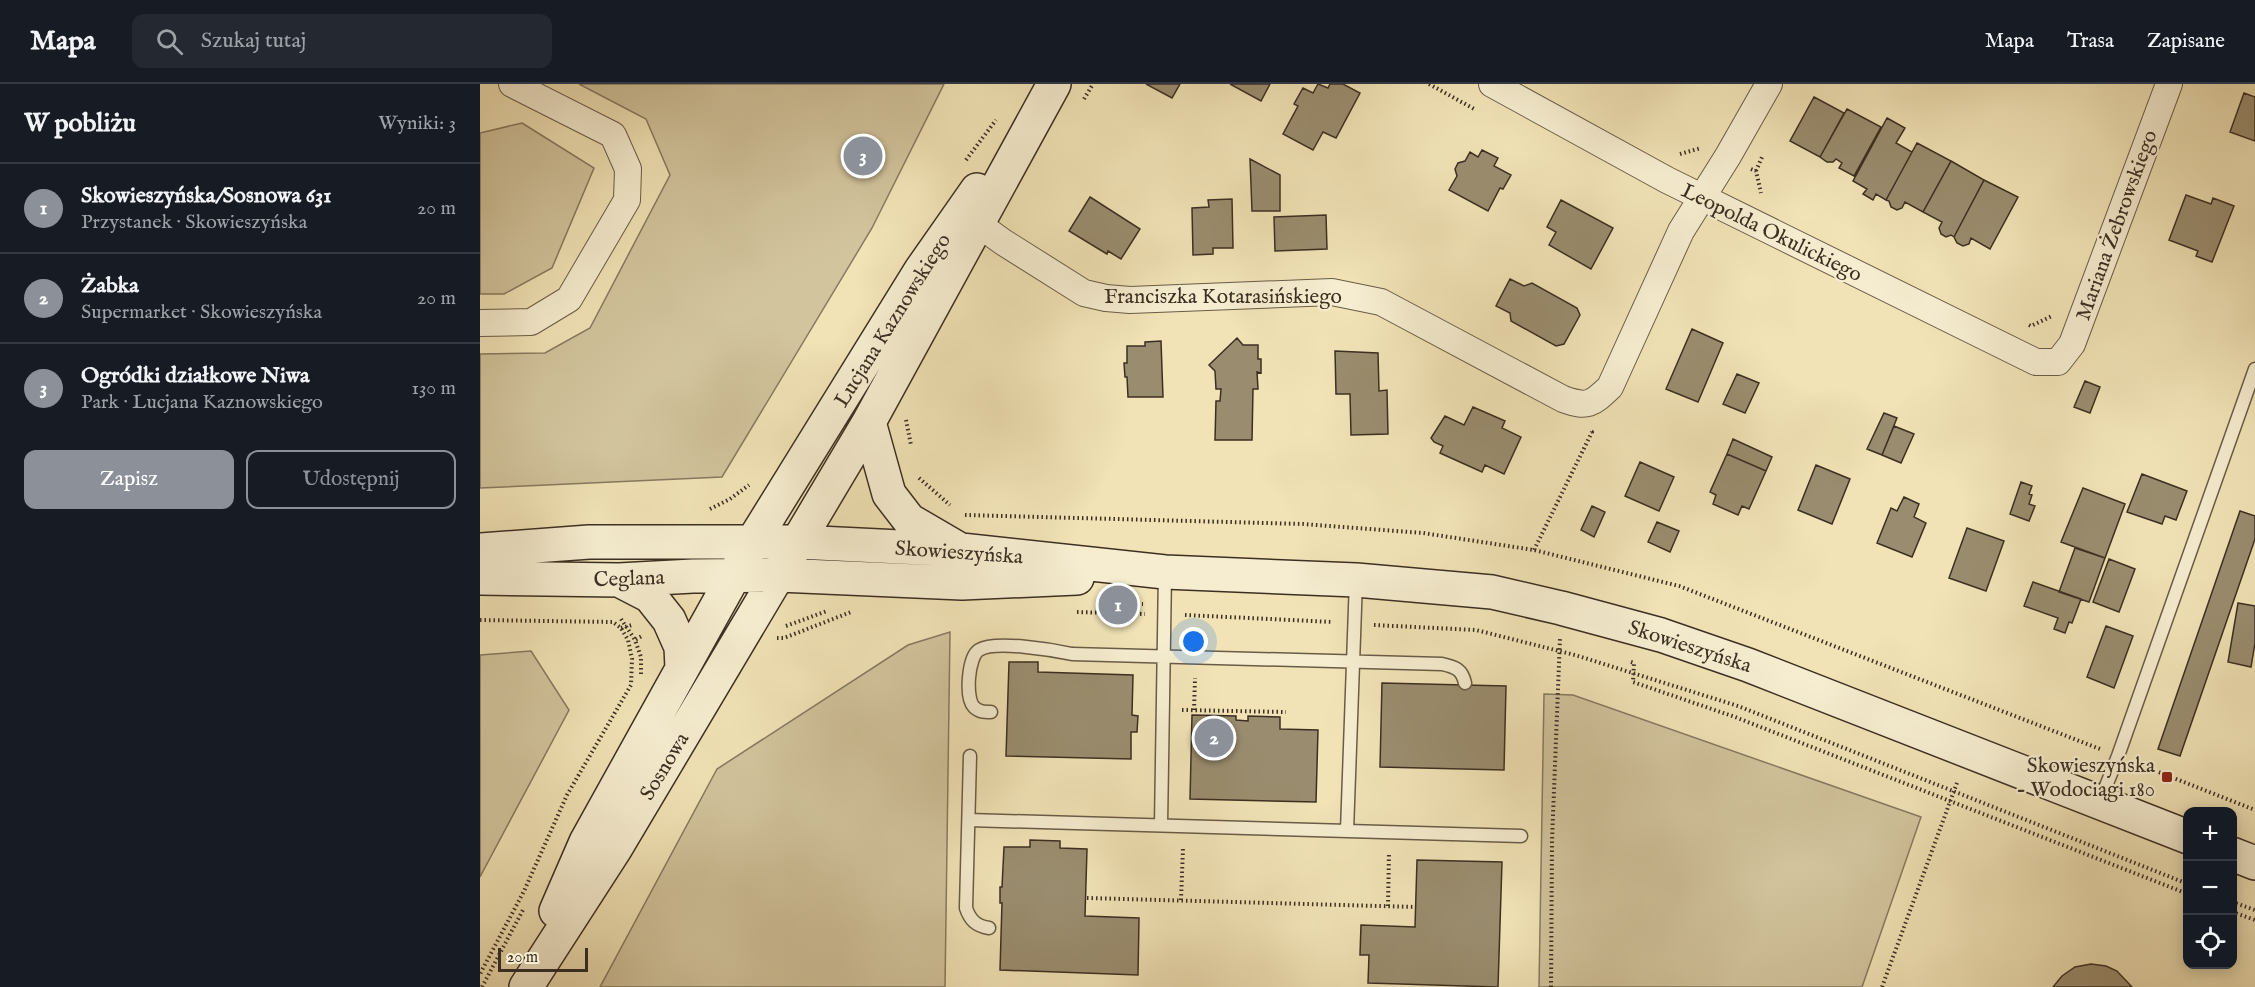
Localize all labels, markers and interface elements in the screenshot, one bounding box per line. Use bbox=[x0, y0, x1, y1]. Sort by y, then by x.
search box bbox=[132, 14, 552, 68]
text: Mapa bbox=[30, 24, 96, 59]
icon: search bbox=[153, 25, 186, 58]
text: Szukaj tutaj bbox=[201, 27, 306, 55]
text: Mapa bbox=[1985, 28, 2034, 55]
text: Trasa bbox=[2067, 28, 2114, 55]
text: Zapisane bbox=[2147, 28, 2225, 55]
text: W pobliżu bbox=[24, 107, 136, 140]
text: Wyniki: 3 bbox=[378, 111, 456, 136]
street label: Mariana Żebrowskiego bbox=[2070, 127, 2164, 324]
pin: 3 bbox=[844, 134, 883, 178]
street label: Leopolda Okulickiego bbox=[1676, 178, 1866, 289]
text: Skowieszyńska/Sosnowa 631 bbox=[81, 182, 331, 210]
text: 1 bbox=[40, 196, 47, 221]
text: 20 m bbox=[417, 196, 456, 221]
text: Przystanek · Skowieszyńska bbox=[81, 210, 307, 235]
street label: Lucjana Kaznowskiego bbox=[829, 229, 958, 413]
text: Żabka bbox=[81, 272, 139, 300]
street label: Franciszka Kotarasińskiego bbox=[1104, 284, 1342, 311]
text: 2 bbox=[39, 286, 48, 311]
text: 20 m bbox=[417, 286, 456, 311]
text: Supermarket · Skowieszyńska bbox=[81, 300, 322, 325]
text: Ogródki działkowe Niwa bbox=[81, 362, 310, 390]
text: 3 bbox=[40, 376, 47, 401]
text: 130 m bbox=[411, 376, 456, 401]
text: Park · Lucjana Kaznowskiego bbox=[81, 390, 323, 415]
button: Zapisz bbox=[24, 450, 234, 509]
button: Udostępnij bbox=[246, 450, 456, 509]
street label: Skowieszyńska bbox=[894, 536, 1025, 571]
street label: Ceglana bbox=[593, 565, 666, 594]
pin: 1 bbox=[1098, 582, 1138, 628]
street label: Skowieszyńska bbox=[1624, 615, 1756, 680]
your location bbox=[1179, 627, 1208, 656]
pin: 2 bbox=[1194, 716, 1234, 760]
street label: Sosnowa bbox=[634, 727, 697, 806]
place label: Skowieszyńska - Wodociągi 180 bbox=[2016, 753, 2156, 804]
marker: Skowieszyńska - Wodociągi 180 bbox=[2160, 770, 2174, 784]
map controls bbox=[2183, 807, 2237, 969]
button: + bbox=[2183, 807, 2237, 861]
button: − bbox=[2183, 861, 2237, 915]
button: locate bbox=[2183, 915, 2237, 969]
scale bar bbox=[498, 945, 588, 972]
text: 20 m bbox=[507, 948, 538, 968]

